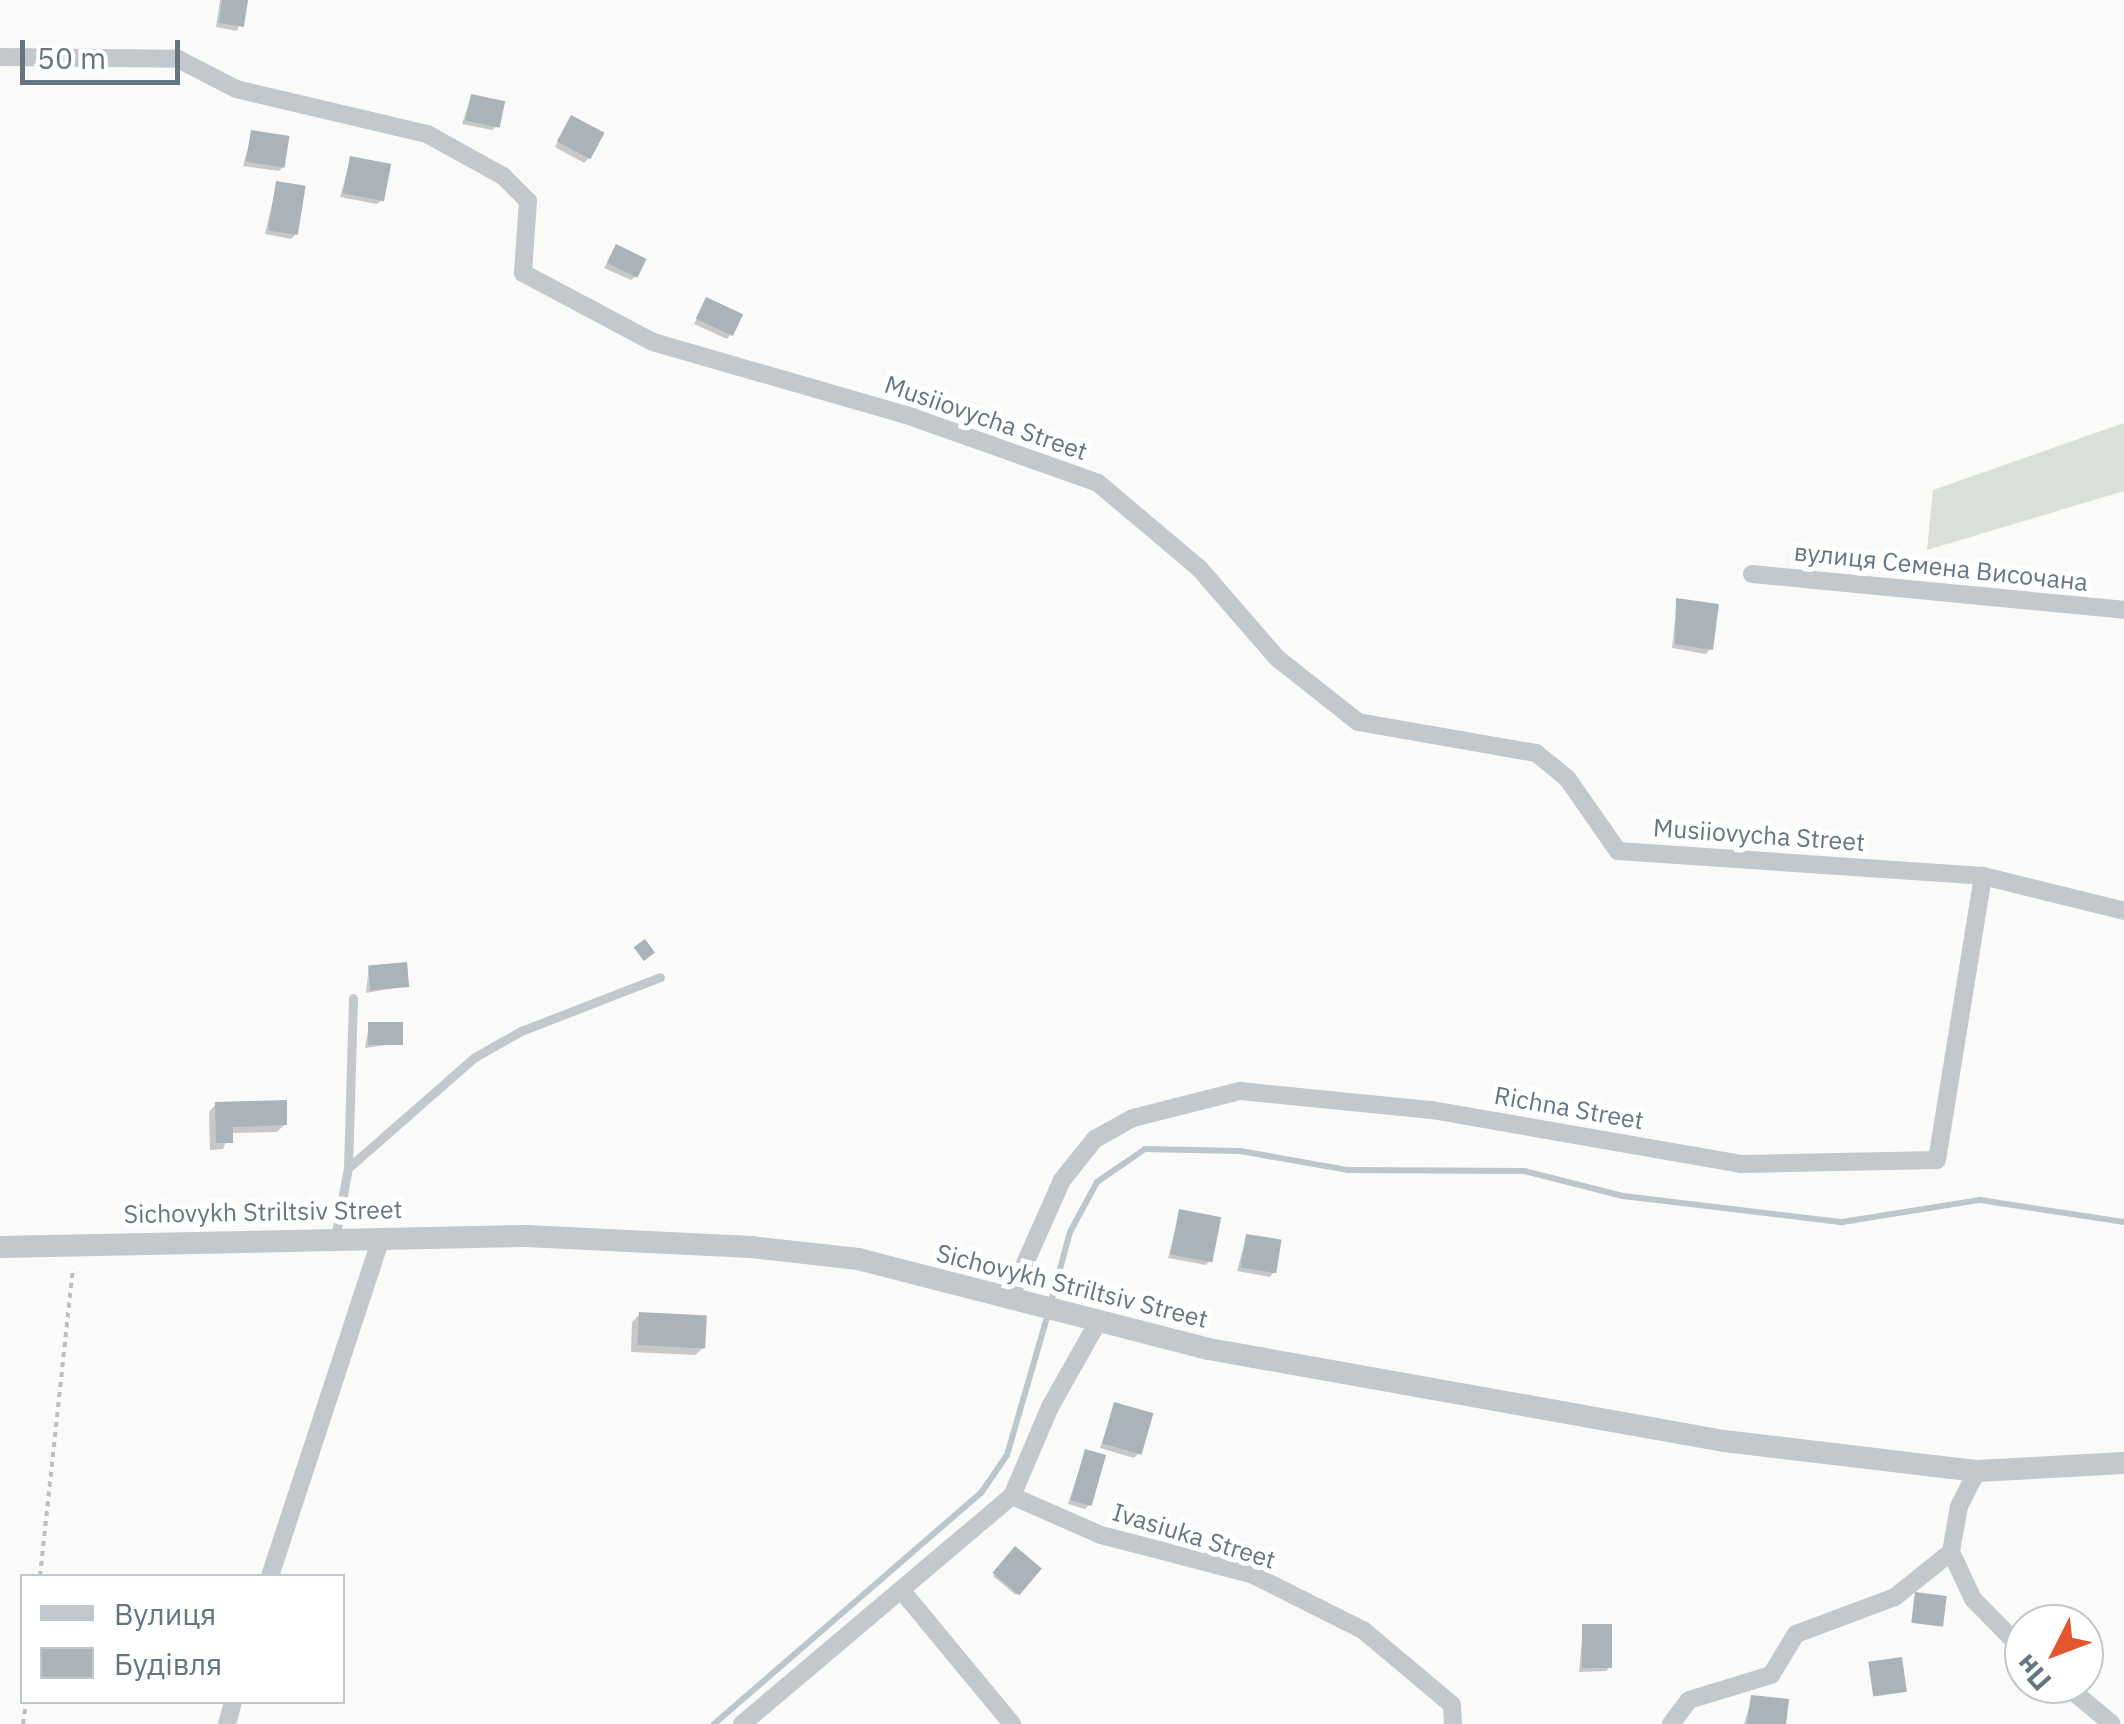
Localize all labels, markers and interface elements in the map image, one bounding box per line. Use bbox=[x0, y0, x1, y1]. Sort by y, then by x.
scale bar bbox=[25, 20, 185, 82]
text: 50 m bbox=[37, 38, 106, 77]
street label: Musiiovycha Street bbox=[881, 369, 1091, 467]
street label: вулиця Семена Височана bbox=[1792, 537, 2090, 597]
street label: Musiiovycha Street bbox=[1652, 813, 1866, 857]
street label: Richna Street bbox=[1492, 1080, 1646, 1136]
street label: Sichovykh Striltsiv Street bbox=[123, 1195, 403, 1229]
street label: Sichovykh Striltsiv Street bbox=[933, 1238, 1211, 1334]
street label: Ivasiuka Street bbox=[1109, 1497, 1279, 1575]
legend bbox=[20, 1574, 345, 1704]
text: Вулиця bbox=[114, 1594, 216, 1633]
north arrow bbox=[2004, 1604, 2104, 1704]
text: Будівля bbox=[114, 1644, 222, 1683]
text: Пн bbox=[2007, 1647, 2059, 1699]

